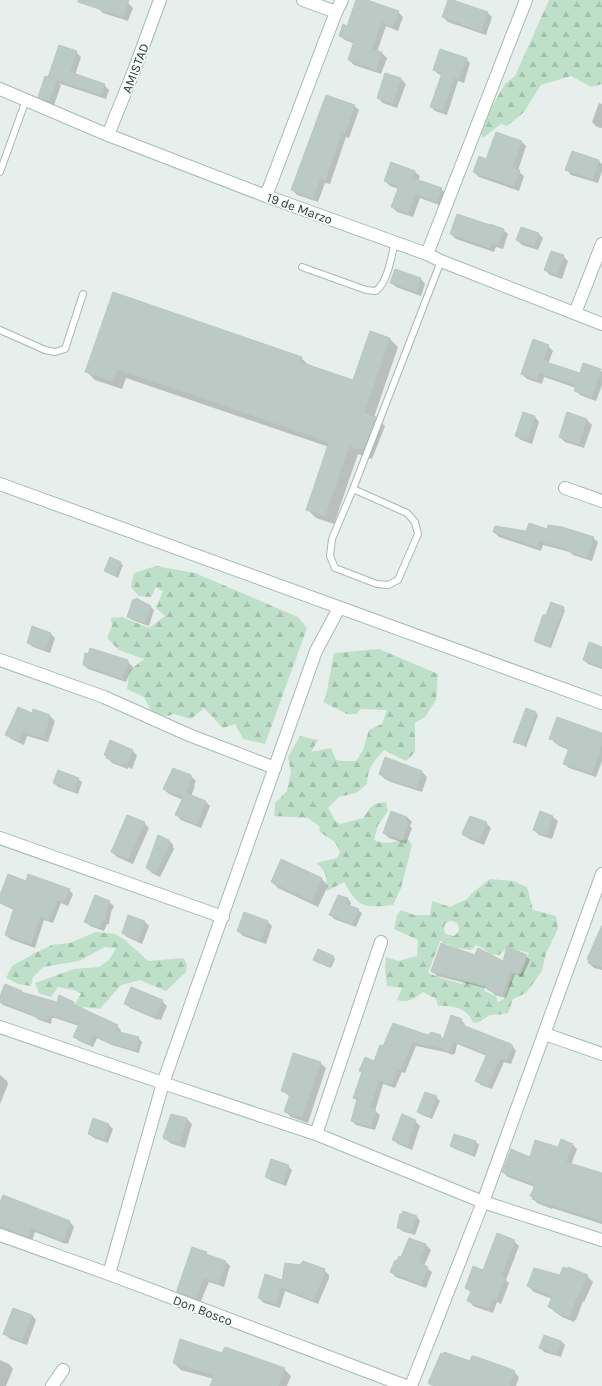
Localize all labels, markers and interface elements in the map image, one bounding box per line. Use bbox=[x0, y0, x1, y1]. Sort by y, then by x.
street label: AMISTAD bbox=[119, 41, 152, 95]
street label: 19 de Marzo bbox=[265, 190, 335, 227]
street label: Don Bosco bbox=[171, 1292, 235, 1329]

